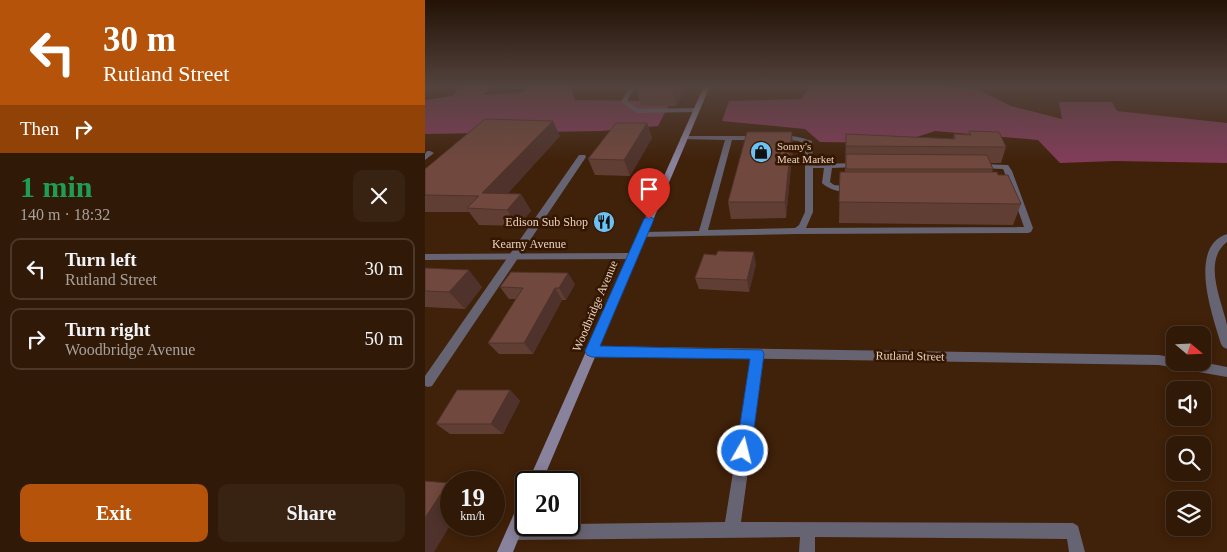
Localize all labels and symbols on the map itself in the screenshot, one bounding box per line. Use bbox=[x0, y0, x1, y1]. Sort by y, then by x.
shop icon: Sonny's Meat Market bbox=[749, 140, 773, 164]
place label: Sonny's Meat Market bbox=[777, 140, 834, 165]
pin bbox=[628, 168, 670, 219]
restaurant icon: Edison Sub Shop bbox=[592, 210, 616, 234]
place label: Edison Sub Shop bbox=[505, 215, 588, 229]
street label: Kearny Avenue bbox=[492, 237, 566, 251]
street label: Woodbridge Avenue bbox=[569, 258, 621, 354]
north arrow bbox=[1166, 326, 1211, 371]
street label: Rutland Street bbox=[875, 348, 945, 364]
position arrow bbox=[716, 424, 768, 476]
speed limit sign: 20 bbox=[515, 471, 580, 536]

